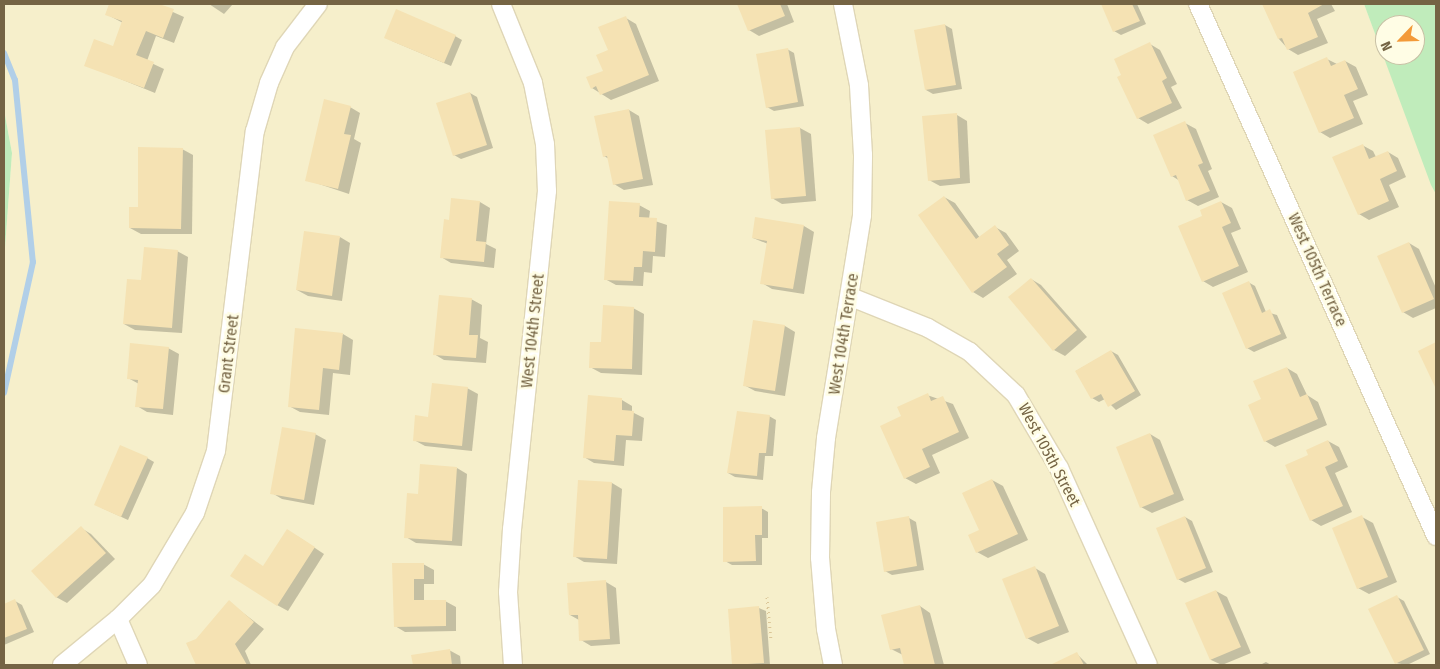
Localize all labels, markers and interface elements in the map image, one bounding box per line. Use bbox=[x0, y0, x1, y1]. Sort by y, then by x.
north arrow bbox=[1375, 15, 1425, 65]
text: N bbox=[1377, 39, 1396, 53]
street label: West 105th Terrace bbox=[1283, 210, 1351, 330]
street label: West 104th Terrace bbox=[825, 272, 863, 396]
street label: West 104th Street bbox=[517, 273, 549, 389]
street label: Grant Street bbox=[215, 314, 243, 394]
street label: West 105th Street bbox=[1014, 400, 1084, 510]

